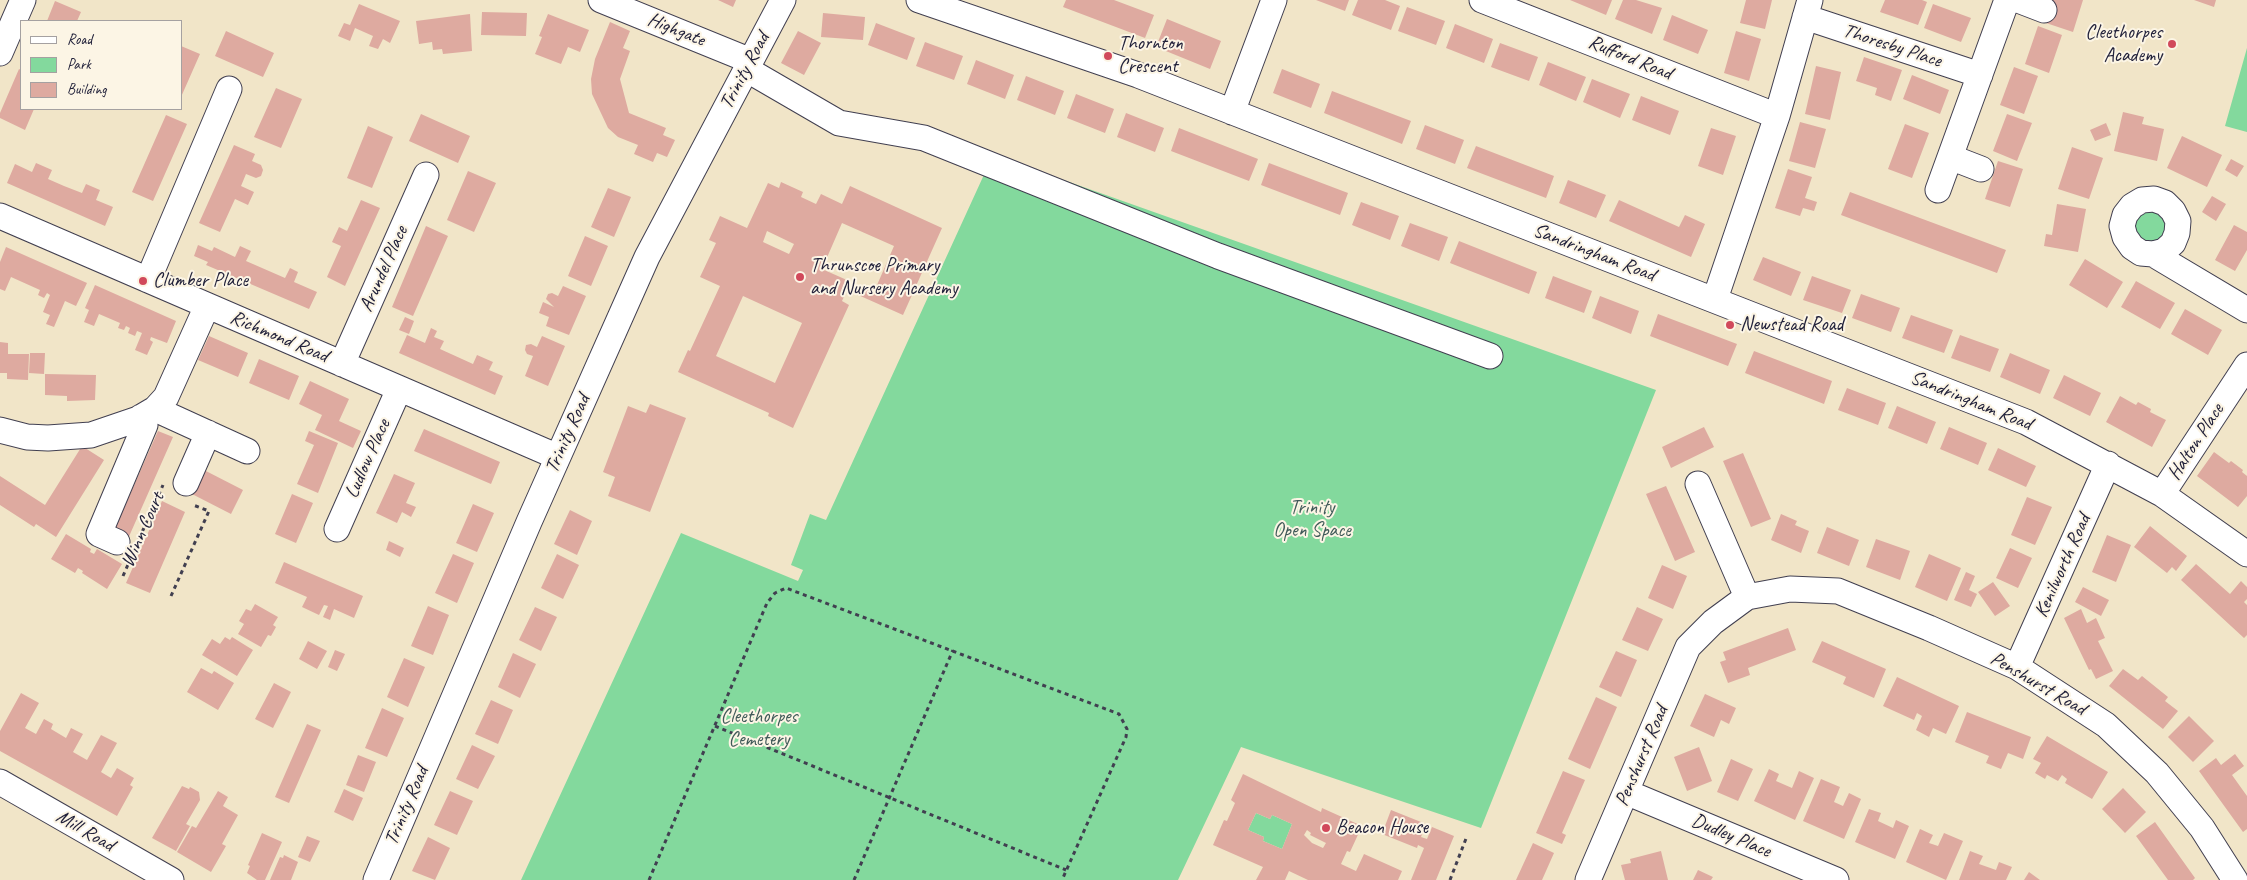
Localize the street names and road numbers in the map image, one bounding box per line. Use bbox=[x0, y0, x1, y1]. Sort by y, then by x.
street label: Highgate bbox=[644, 8, 708, 52]
street label: Thoresby Place bbox=[1840, 19, 1944, 73]
street label: Trinity Road bbox=[715, 29, 775, 113]
street label: Rufford Road bbox=[1585, 30, 1675, 86]
street label: Sandringham Road bbox=[1530, 219, 1658, 287]
street label: Arundel Place bbox=[355, 222, 413, 316]
street label: Richmond Road bbox=[226, 306, 332, 368]
street label: Sandringham Road bbox=[1907, 366, 2035, 436]
street label: Trinity Road bbox=[540, 391, 596, 477]
street label: Halton Place bbox=[2163, 399, 2229, 485]
street label: Ludlow Place bbox=[340, 416, 396, 502]
street label: Winn Court bbox=[116, 489, 170, 571]
street label: Kenilworth Road bbox=[2030, 511, 2096, 621]
street label: Penshurst Road bbox=[1986, 647, 2090, 721]
street label: Penshurst Road bbox=[1610, 702, 1674, 810]
street label: Trinity Road bbox=[380, 763, 434, 849]
street label: Mill Road bbox=[52, 805, 118, 857]
street label: Dudley Place bbox=[1688, 809, 1774, 863]

